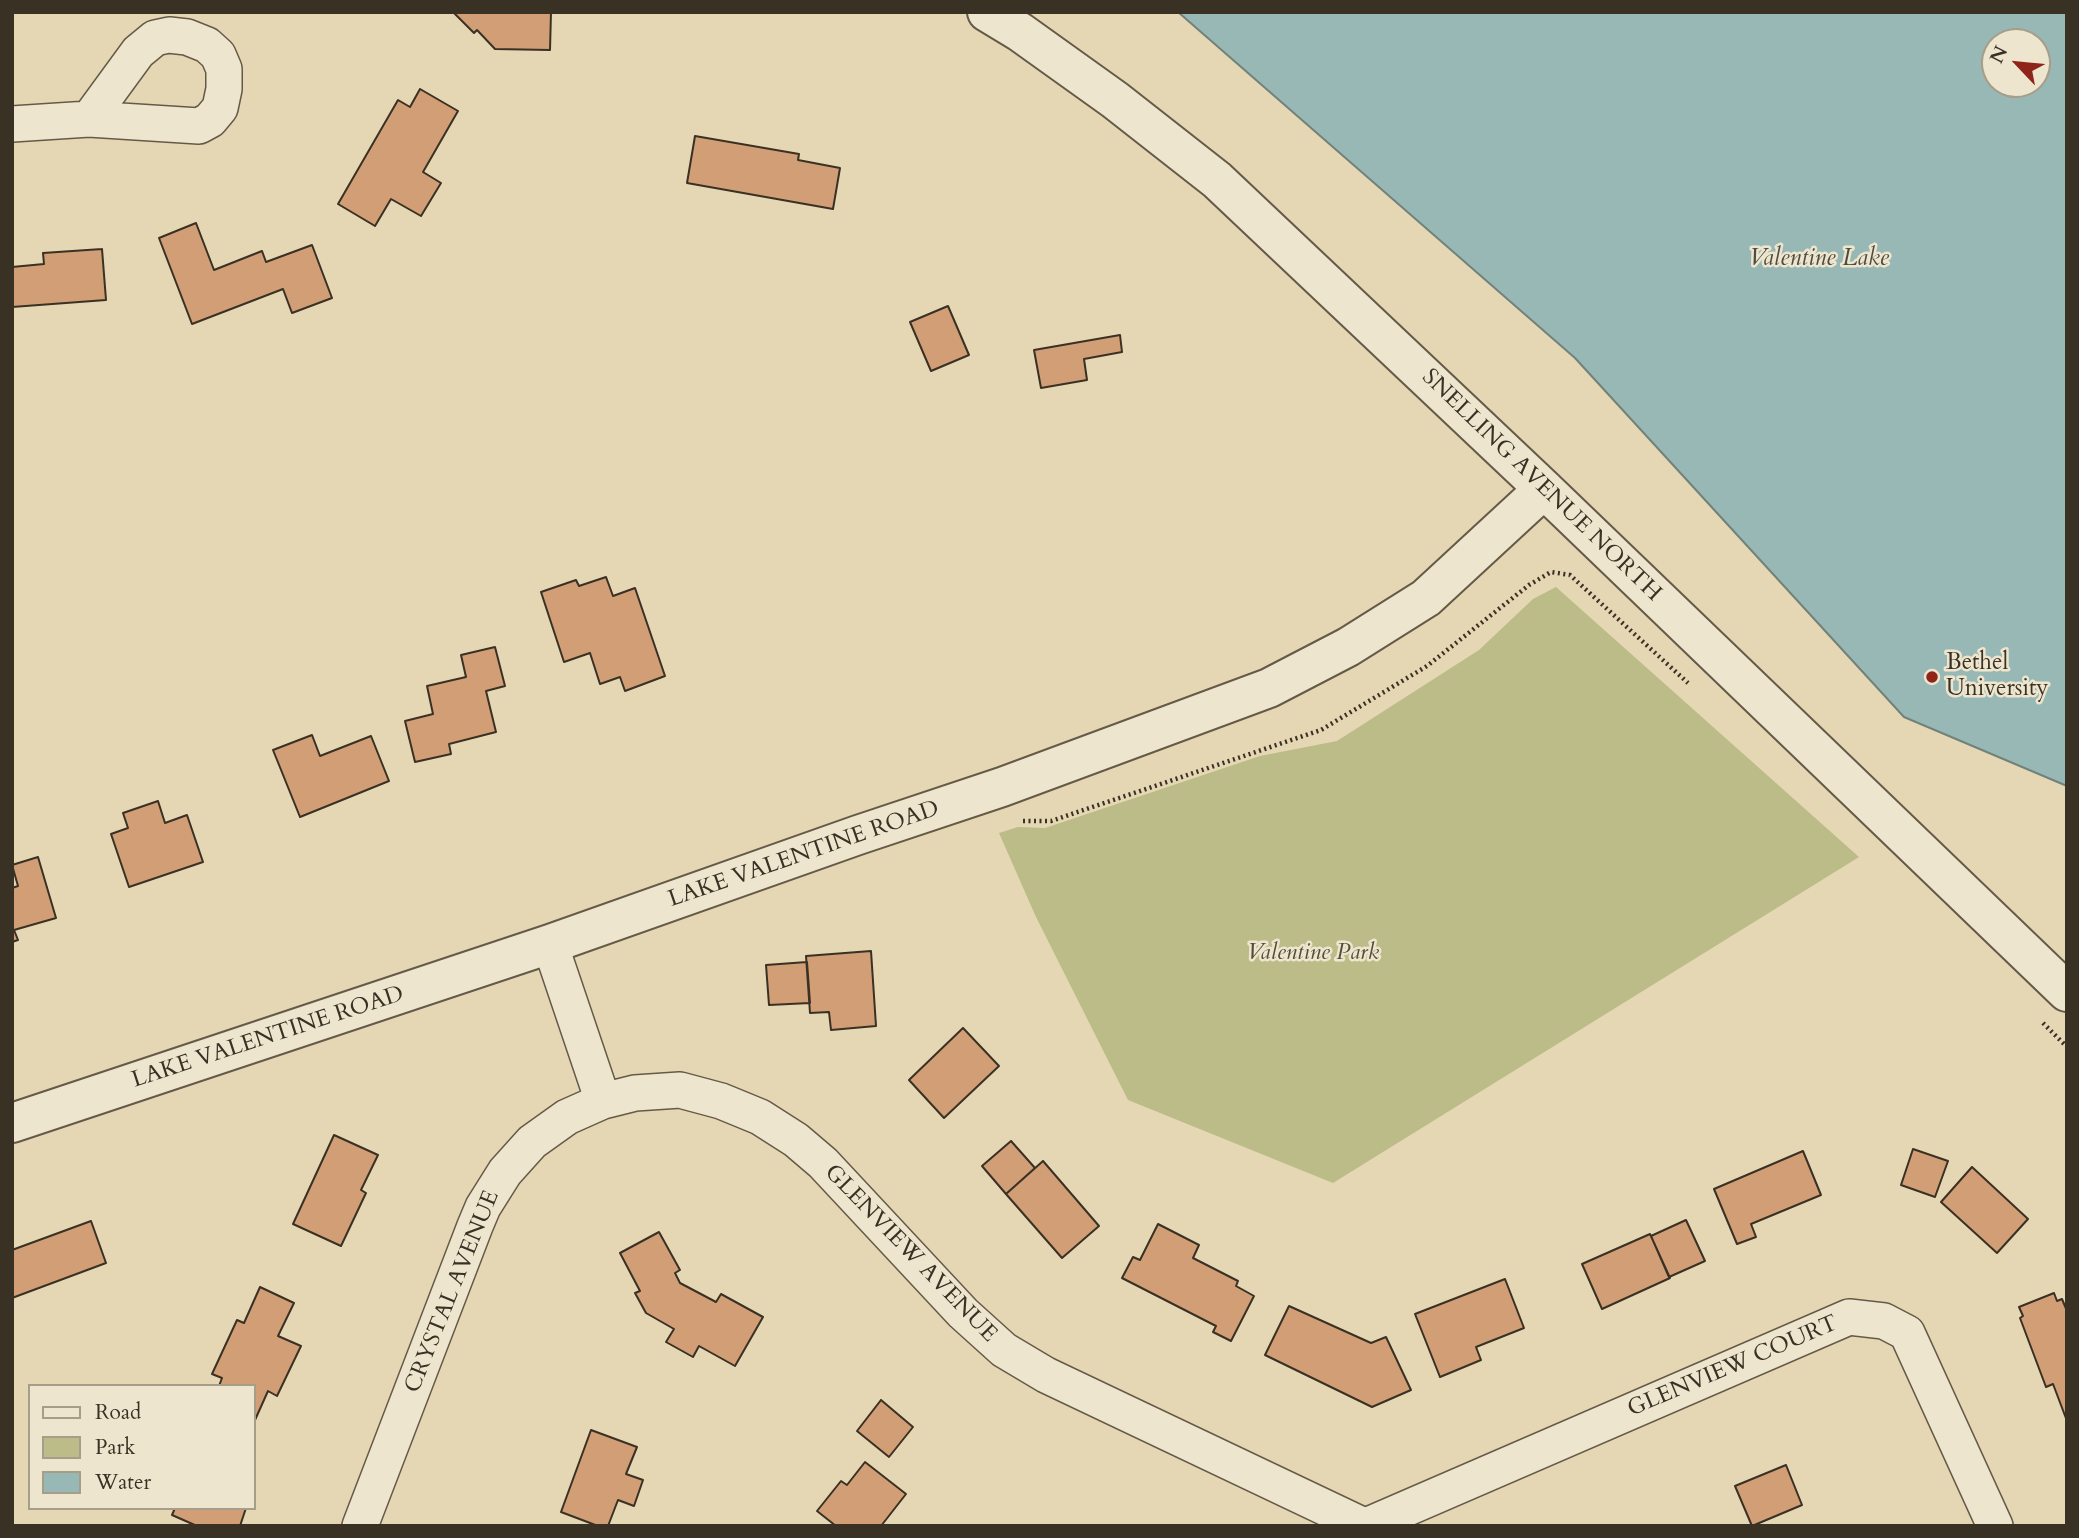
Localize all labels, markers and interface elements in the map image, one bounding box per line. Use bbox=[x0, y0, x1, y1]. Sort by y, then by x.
north arrow bbox=[1981, 28, 2051, 98]
text: N bbox=[1984, 42, 2014, 68]
water label: Valentine Lake bbox=[1749, 245, 1889, 273]
street label: SNELLING AVENUE NORTH bbox=[1415, 364, 1667, 608]
place label: Bethel University bbox=[1946, 650, 2048, 704]
marker: Bethel University bbox=[1924, 669, 1940, 685]
street label: LAKE VALENTINE ROAD bbox=[665, 796, 943, 914]
park label: Valentine Park bbox=[1247, 940, 1379, 968]
street label: LAKE VALENTINE ROAD bbox=[129, 981, 407, 1095]
street label: GLENVIEW AVENUE bbox=[818, 1159, 1002, 1349]
street label: CRYSTAL AVENUE bbox=[400, 1187, 506, 1397]
street label: GLENVIEW COURT bbox=[1624, 1310, 1842, 1424]
legend bbox=[28, 1384, 256, 1510]
text: Road bbox=[95, 1398, 141, 1427]
text: Park bbox=[95, 1433, 135, 1462]
text: Water bbox=[95, 1468, 151, 1497]

